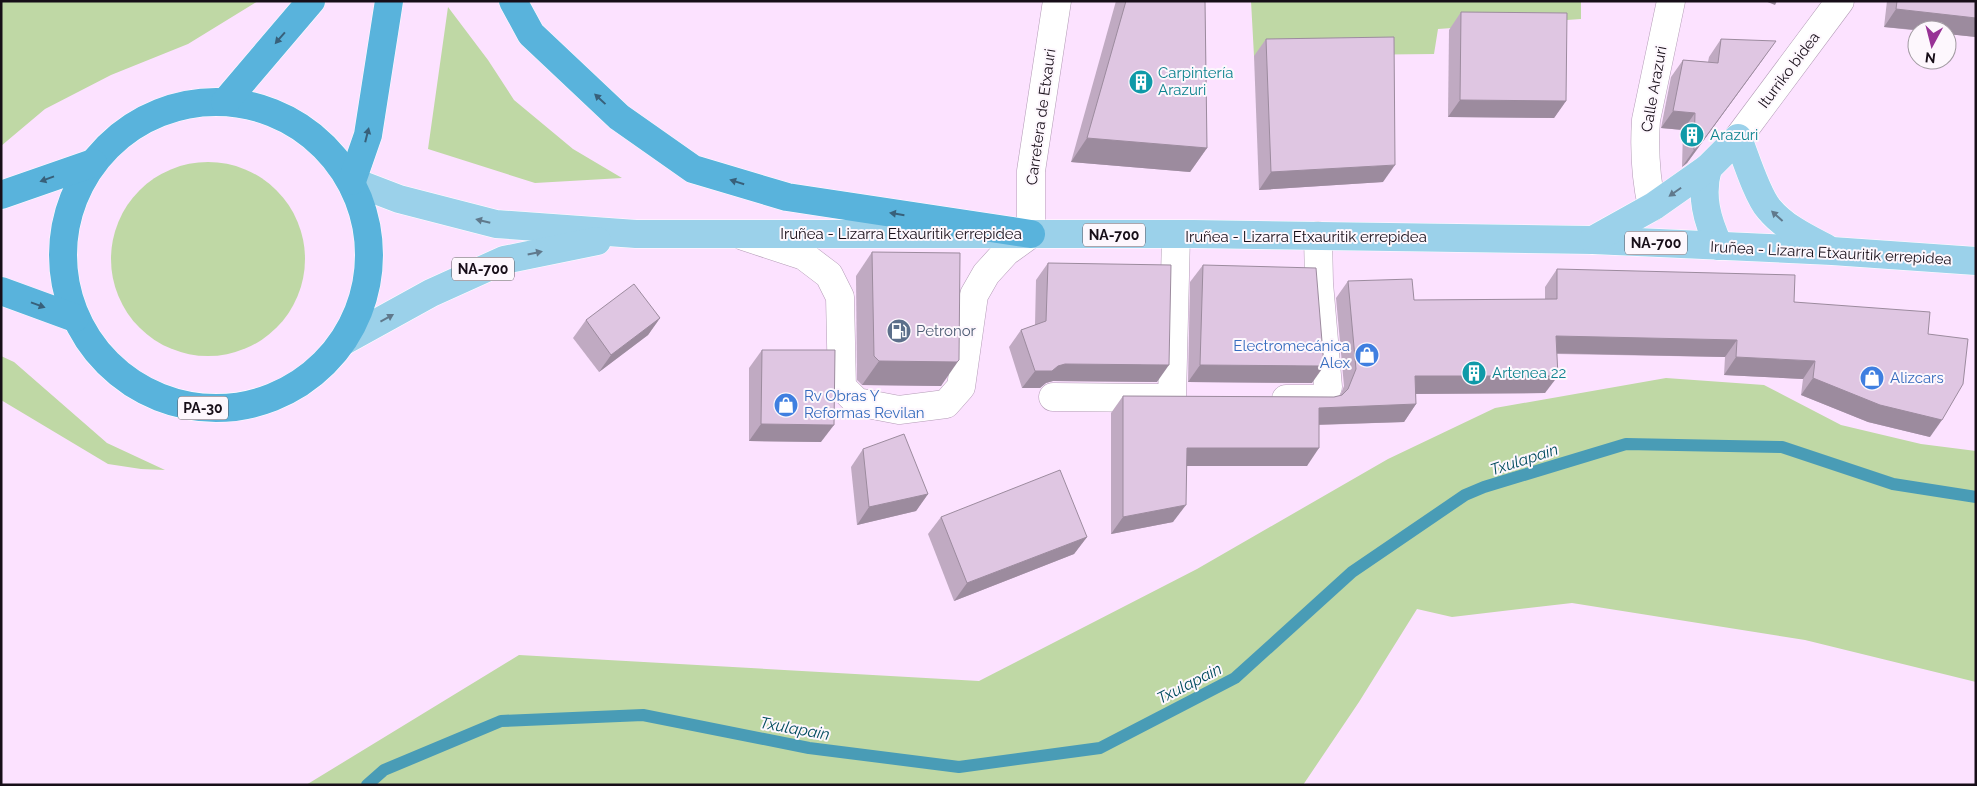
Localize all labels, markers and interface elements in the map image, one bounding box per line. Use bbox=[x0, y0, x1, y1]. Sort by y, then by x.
north arrow bbox=[1907, 20, 1957, 70]
street label: Iturriko bidea bbox=[1755, 28, 1823, 112]
one-way arrow bbox=[274, 32, 285, 45]
street label: Calle Arazuri bbox=[1638, 45, 1670, 133]
street label: Carretera de Etxauri bbox=[1023, 48, 1059, 186]
text: N bbox=[1924, 49, 1937, 66]
place label: Carpintería Arazuri bbox=[1158, 64, 1233, 99]
building icon: Carpintería Arazuri bbox=[1128, 69, 1154, 95]
one-way arrow bbox=[595, 93, 607, 105]
building icon: Arazuri bbox=[1679, 122, 1705, 148]
place label: Arazuri bbox=[1710, 126, 1758, 144]
one-way arrow bbox=[363, 127, 371, 142]
one-way arrow bbox=[39, 175, 54, 183]
one-way arrow bbox=[730, 178, 745, 186]
one-way arrow bbox=[1668, 187, 1681, 197]
one-way arrow bbox=[888, 209, 904, 217]
one-way arrow bbox=[1771, 210, 1783, 222]
one-way arrow bbox=[475, 216, 490, 224]
road number: NA-700 bbox=[1083, 224, 1145, 246]
street label: Iruñea - Lizarra Etxauritik errepidea bbox=[780, 225, 1022, 243]
street label: Iruñea - Lizarra Etxauritik errepidea bbox=[1185, 228, 1427, 246]
road number: NA-700 bbox=[1625, 232, 1687, 254]
street label: Iruñea - Lizarra Etxauritik errepidea bbox=[1710, 238, 1952, 268]
one-way arrow bbox=[528, 249, 543, 257]
road number: NA-700 bbox=[452, 258, 514, 280]
one-way arrow bbox=[31, 302, 46, 309]
one-way arrow bbox=[380, 313, 393, 322]
fuel station icon: Petronor bbox=[886, 318, 912, 344]
place label: Petronor bbox=[916, 322, 977, 340]
place label: Electromecánica Alex bbox=[1233, 337, 1350, 372]
shop icon: Electromecánica Alex bbox=[1354, 342, 1380, 368]
building icon: Artenea 22 bbox=[1461, 360, 1487, 386]
place label: Artenea 22 bbox=[1492, 364, 1566, 382]
shop icon: Alizcars bbox=[1859, 365, 1885, 391]
place label: Alizcars bbox=[1890, 369, 1944, 387]
place label: Rv Obras Y Reformas Revilan bbox=[804, 387, 925, 422]
shop icon: Rv Obras Y Reformas Revilan bbox=[773, 392, 799, 418]
road number: PA-30 bbox=[178, 396, 228, 419]
water label: Txulapain bbox=[1488, 440, 1561, 479]
water label: Txulapain bbox=[1154, 659, 1225, 708]
water label: Txulapain bbox=[759, 713, 831, 744]

